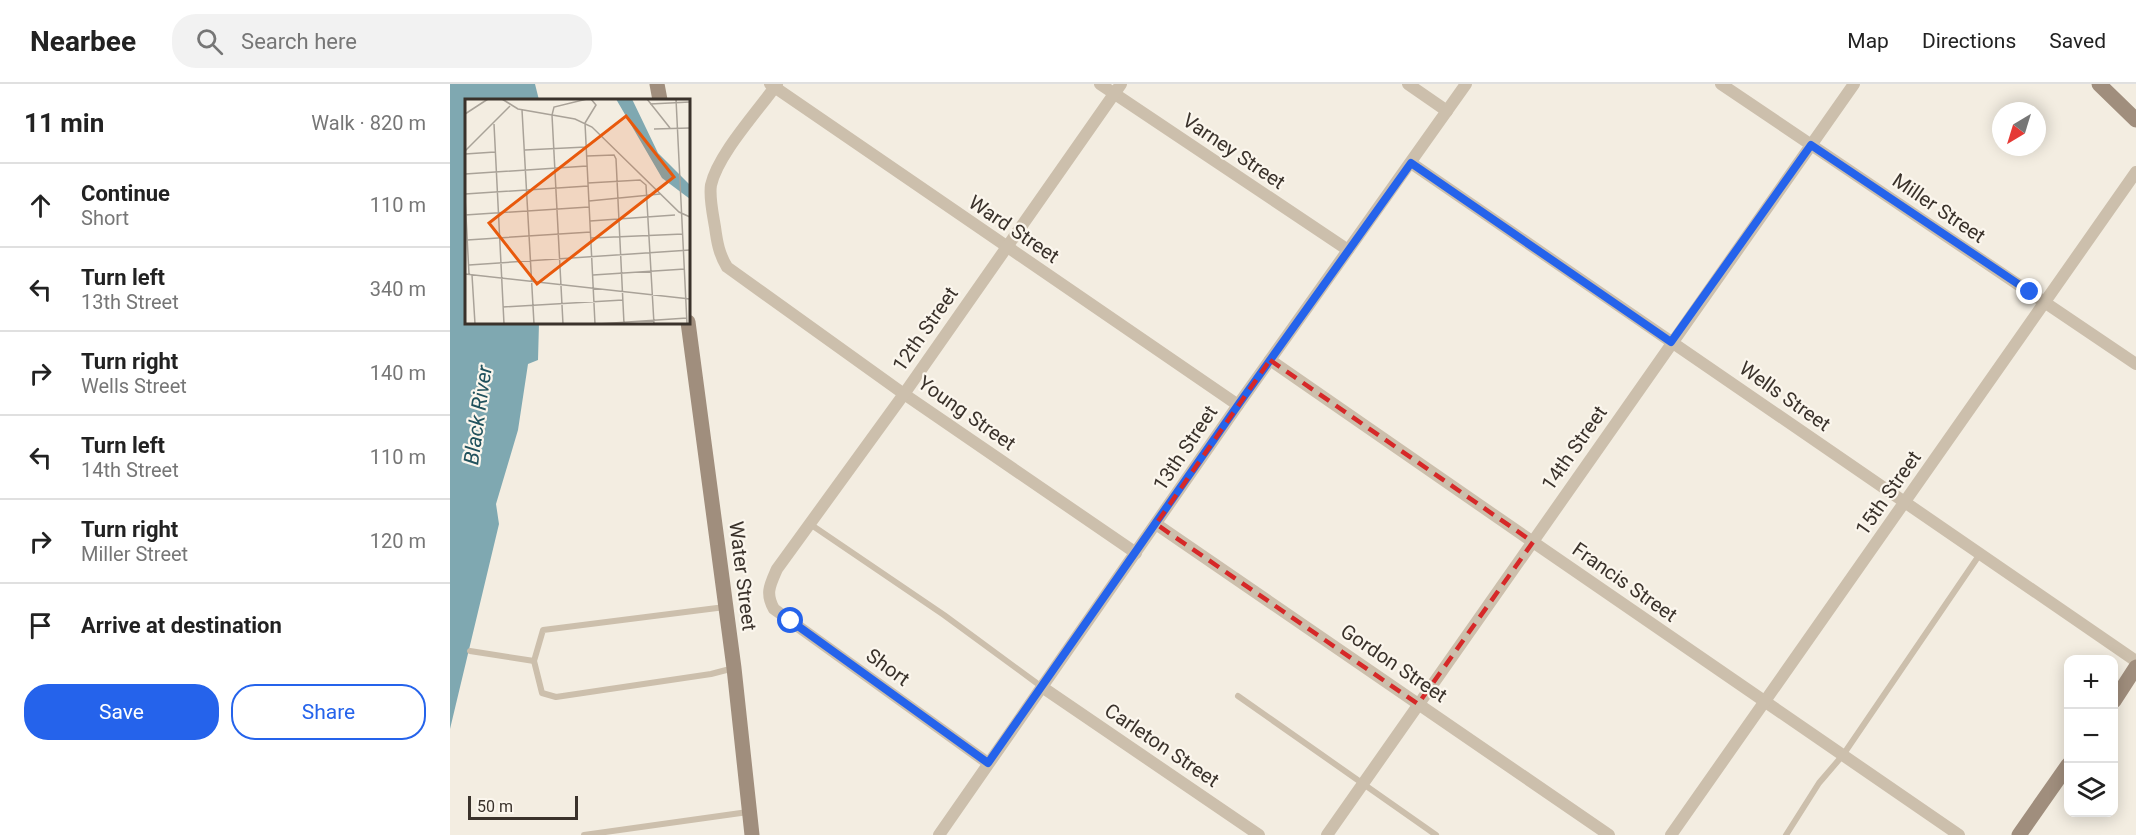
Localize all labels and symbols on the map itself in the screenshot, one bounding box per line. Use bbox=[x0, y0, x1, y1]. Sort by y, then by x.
inset map bbox=[465, 99, 690, 324]
north arrow bbox=[1992, 102, 2046, 156]
street label: Varney Street bbox=[1178, 108, 1290, 194]
street label: Miller Street bbox=[1888, 168, 1990, 248]
street label: Ward Street bbox=[964, 190, 1064, 268]
route end bbox=[2016, 278, 2042, 304]
street label: 12th Street bbox=[887, 282, 963, 376]
street label: Wells Street bbox=[1735, 356, 1835, 436]
water label: Black River bbox=[459, 363, 497, 466]
street label: Young Street bbox=[914, 371, 1020, 455]
street label: 13th Street bbox=[1148, 401, 1222, 495]
street label: 14th Street bbox=[1536, 401, 1612, 495]
street label: 15th Street bbox=[1850, 446, 1926, 540]
street label: Water Street bbox=[724, 520, 762, 632]
street label: Francis Street bbox=[1568, 537, 1682, 627]
route start bbox=[777, 607, 803, 633]
street label: Gordon Street bbox=[1336, 619, 1452, 707]
street label: Short bbox=[861, 643, 915, 691]
street label: Carleton Street bbox=[1100, 698, 1224, 792]
scale bar bbox=[468, 793, 578, 820]

